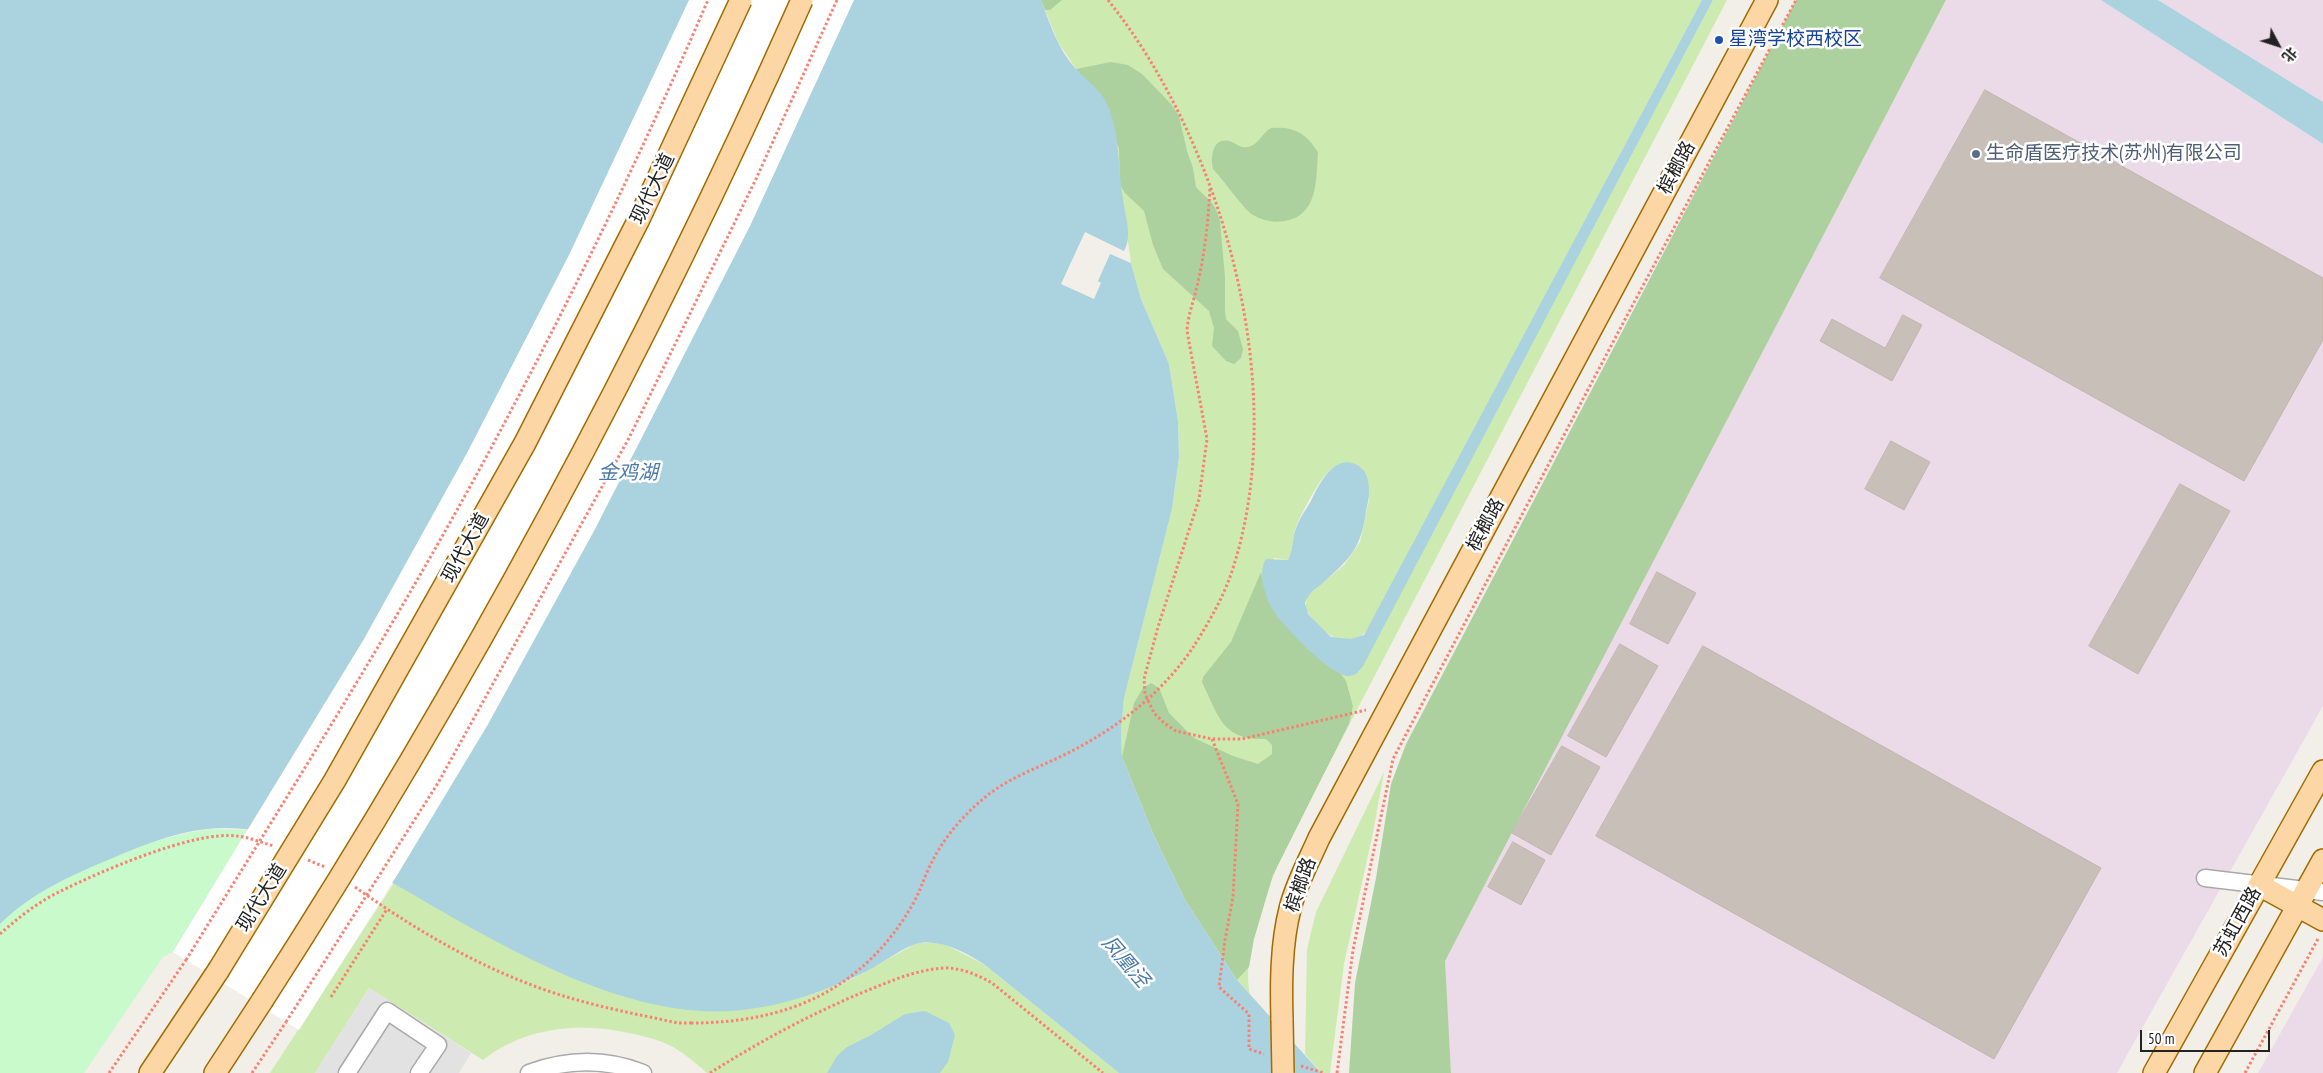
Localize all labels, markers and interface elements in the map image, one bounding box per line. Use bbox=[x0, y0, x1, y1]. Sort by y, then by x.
north arrow bbox=[2253, 20, 2303, 70]
place label: 星湾学校西校区 bbox=[1729, 29, 1862, 51]
marker: 星湾学校西校区 bbox=[1713, 34, 1725, 46]
text: 北 bbox=[2278, 43, 2301, 66]
street label: 槟榔路 bbox=[1654, 137, 1700, 199]
place label: 生命盾医疗技术(苏州)有限公司 bbox=[1986, 143, 2242, 165]
marker: 生命盾医疗技术(苏州)有限公司 bbox=[1970, 148, 1982, 160]
street label: 现代大道 bbox=[626, 150, 680, 228]
water label: 金鸡湖 bbox=[598, 461, 658, 485]
street label: 槟榔路 bbox=[1463, 494, 1509, 556]
street label: 现代大道 bbox=[438, 509, 494, 587]
street label: 槟榔路 bbox=[1281, 854, 1321, 916]
street label: 现代大道 bbox=[232, 860, 292, 936]
street label: 苏虹西路 bbox=[2210, 883, 2266, 961]
water label: 凤凰泾 bbox=[1096, 931, 1154, 993]
scale bar bbox=[2143, 1020, 2273, 1052]
text: 50 m bbox=[2148, 1029, 2174, 1048]

